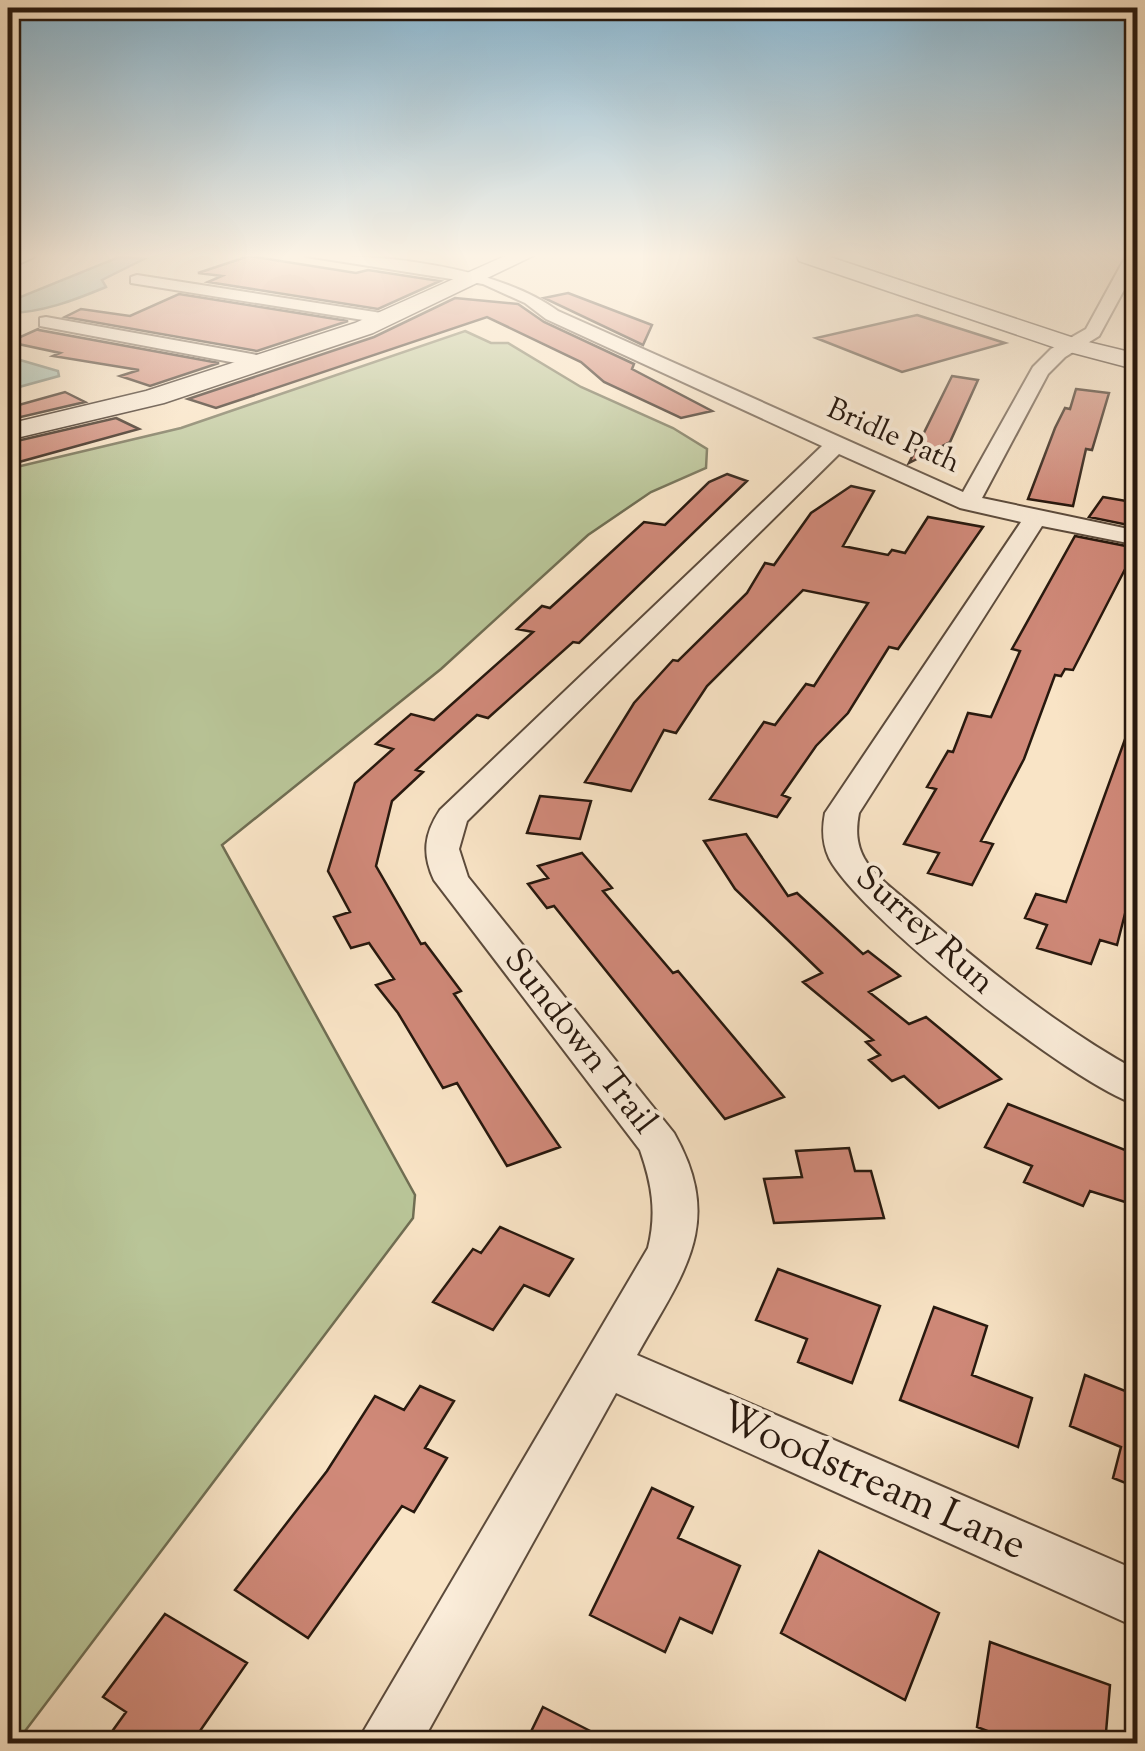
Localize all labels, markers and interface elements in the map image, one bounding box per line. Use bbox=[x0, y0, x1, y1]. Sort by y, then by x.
street label: Bridle Path bbox=[819, 389, 967, 486]
street label: Surrey Run bbox=[843, 854, 1005, 1008]
street label: Sundown Trail bbox=[490, 938, 668, 1146]
street label: Woodstream Lane bbox=[709, 1388, 1035, 1578]

